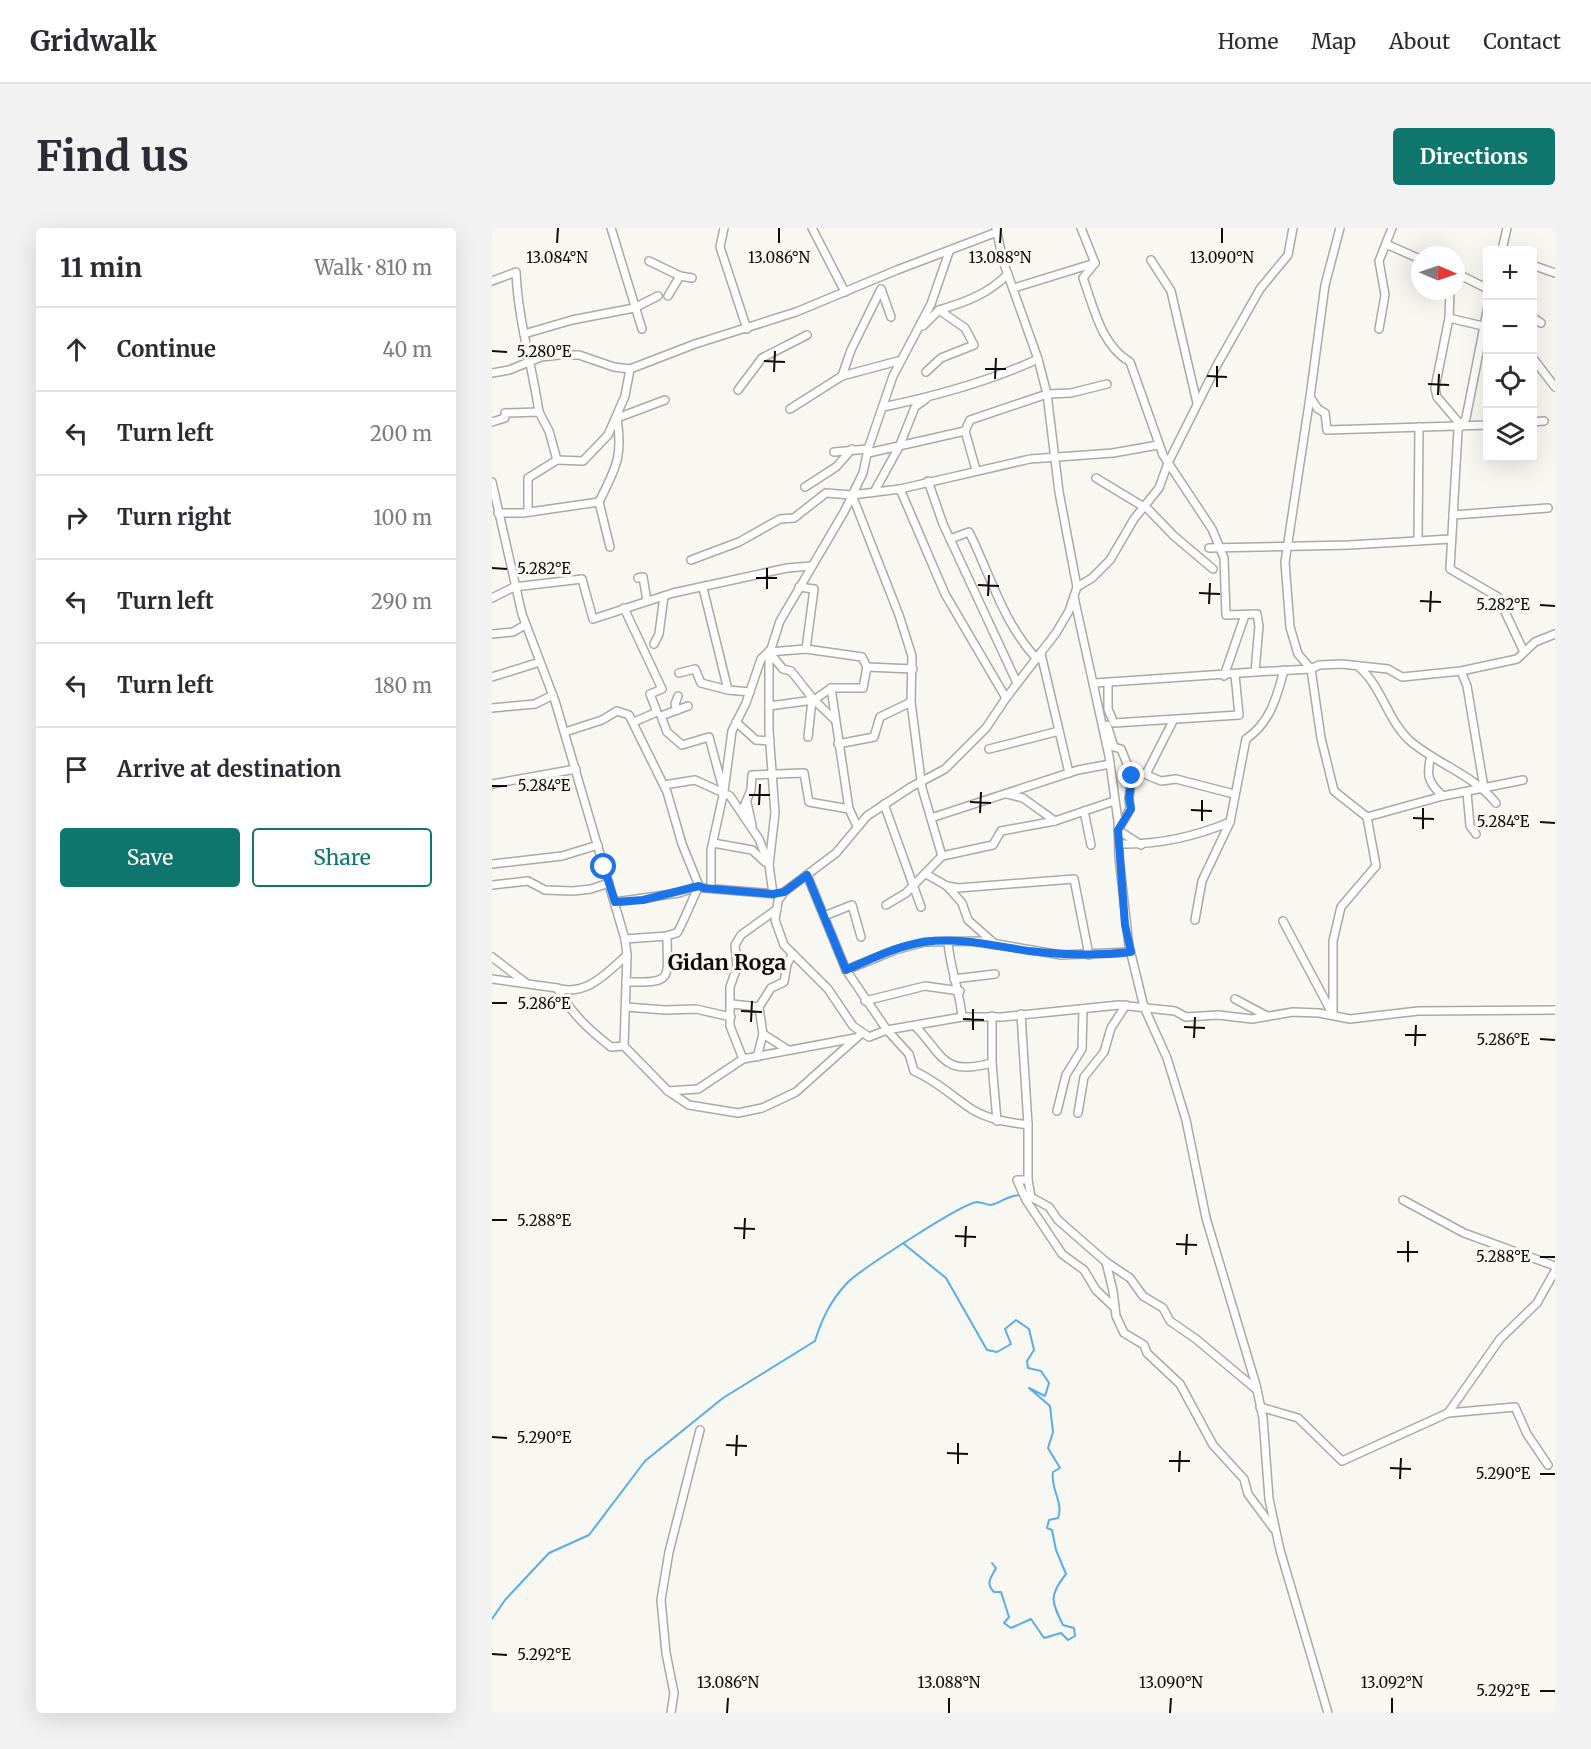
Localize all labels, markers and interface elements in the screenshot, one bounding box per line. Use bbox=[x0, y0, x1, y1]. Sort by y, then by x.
text: Gridwalk bbox=[30, 23, 157, 59]
text: Home bbox=[1218, 28, 1278, 55]
text: Map bbox=[1311, 28, 1356, 55]
text: About bbox=[1389, 28, 1450, 55]
text: Contact bbox=[1483, 28, 1561, 55]
button: Directions bbox=[1393, 128, 1555, 185]
text: Find us bbox=[36, 130, 189, 182]
north arrow bbox=[1411, 246, 1465, 300]
map controls bbox=[1483, 246, 1537, 462]
button: + bbox=[1483, 246, 1537, 300]
text: 13.084°N bbox=[526, 248, 588, 267]
text: 13.086°N bbox=[748, 248, 810, 267]
text: 13.088°N bbox=[969, 248, 1032, 267]
text: 13.090°N bbox=[1190, 248, 1254, 267]
text: 11 min bbox=[60, 251, 142, 284]
text: Walk · 810 m bbox=[314, 255, 432, 280]
button: − bbox=[1483, 300, 1537, 354]
icon: ahead bbox=[60, 333, 93, 366]
text: Continue bbox=[117, 335, 216, 363]
text: 40 m bbox=[382, 337, 432, 362]
text: 5.280°E bbox=[517, 342, 572, 361]
button: locate bbox=[1483, 354, 1537, 408]
button: layers bbox=[1483, 408, 1537, 462]
icon: left bbox=[60, 417, 93, 450]
text: Turn left bbox=[117, 419, 214, 447]
text: 200 m bbox=[370, 421, 432, 446]
icon: right bbox=[60, 501, 93, 534]
text: Turn right bbox=[117, 503, 231, 531]
text: 100 m bbox=[373, 505, 432, 530]
text: 5.282°E bbox=[517, 559, 571, 578]
icon: left bbox=[60, 585, 93, 618]
text: Turn left bbox=[117, 587, 214, 615]
text: 290 m bbox=[371, 589, 432, 614]
text: 5.282°E bbox=[1476, 595, 1530, 614]
icon: left bbox=[60, 669, 93, 702]
text: Turn left bbox=[117, 671, 214, 699]
text: 180 m bbox=[374, 673, 432, 698]
icon: arrive bbox=[60, 753, 93, 786]
text: Arrive at destination bbox=[117, 755, 341, 783]
route end bbox=[1118, 762, 1144, 788]
text: 5.284°E bbox=[518, 776, 571, 795]
text: 5.284°E bbox=[1477, 812, 1530, 831]
button: Save bbox=[60, 828, 240, 887]
button: Share bbox=[252, 828, 432, 887]
route start bbox=[590, 853, 616, 879]
district label: Gidan Roga bbox=[668, 949, 787, 976]
text: 5.286°E bbox=[517, 994, 571, 1013]
text: 5.286°E bbox=[1476, 1030, 1530, 1049]
text: 5.288°E bbox=[517, 1211, 571, 1230]
text: 5.288°E bbox=[1476, 1247, 1530, 1266]
text: 5.290°E bbox=[517, 1428, 572, 1447]
text: 5.290°E bbox=[1476, 1464, 1531, 1483]
text: 5.292°E bbox=[517, 1645, 571, 1664]
text: 13.086°N bbox=[697, 1673, 759, 1692]
text: 13.088°N bbox=[918, 1673, 981, 1692]
text: 13.090°N bbox=[1139, 1673, 1203, 1692]
text: 13.092°N bbox=[1361, 1673, 1424, 1692]
text: 5.292°E bbox=[1476, 1681, 1530, 1700]

